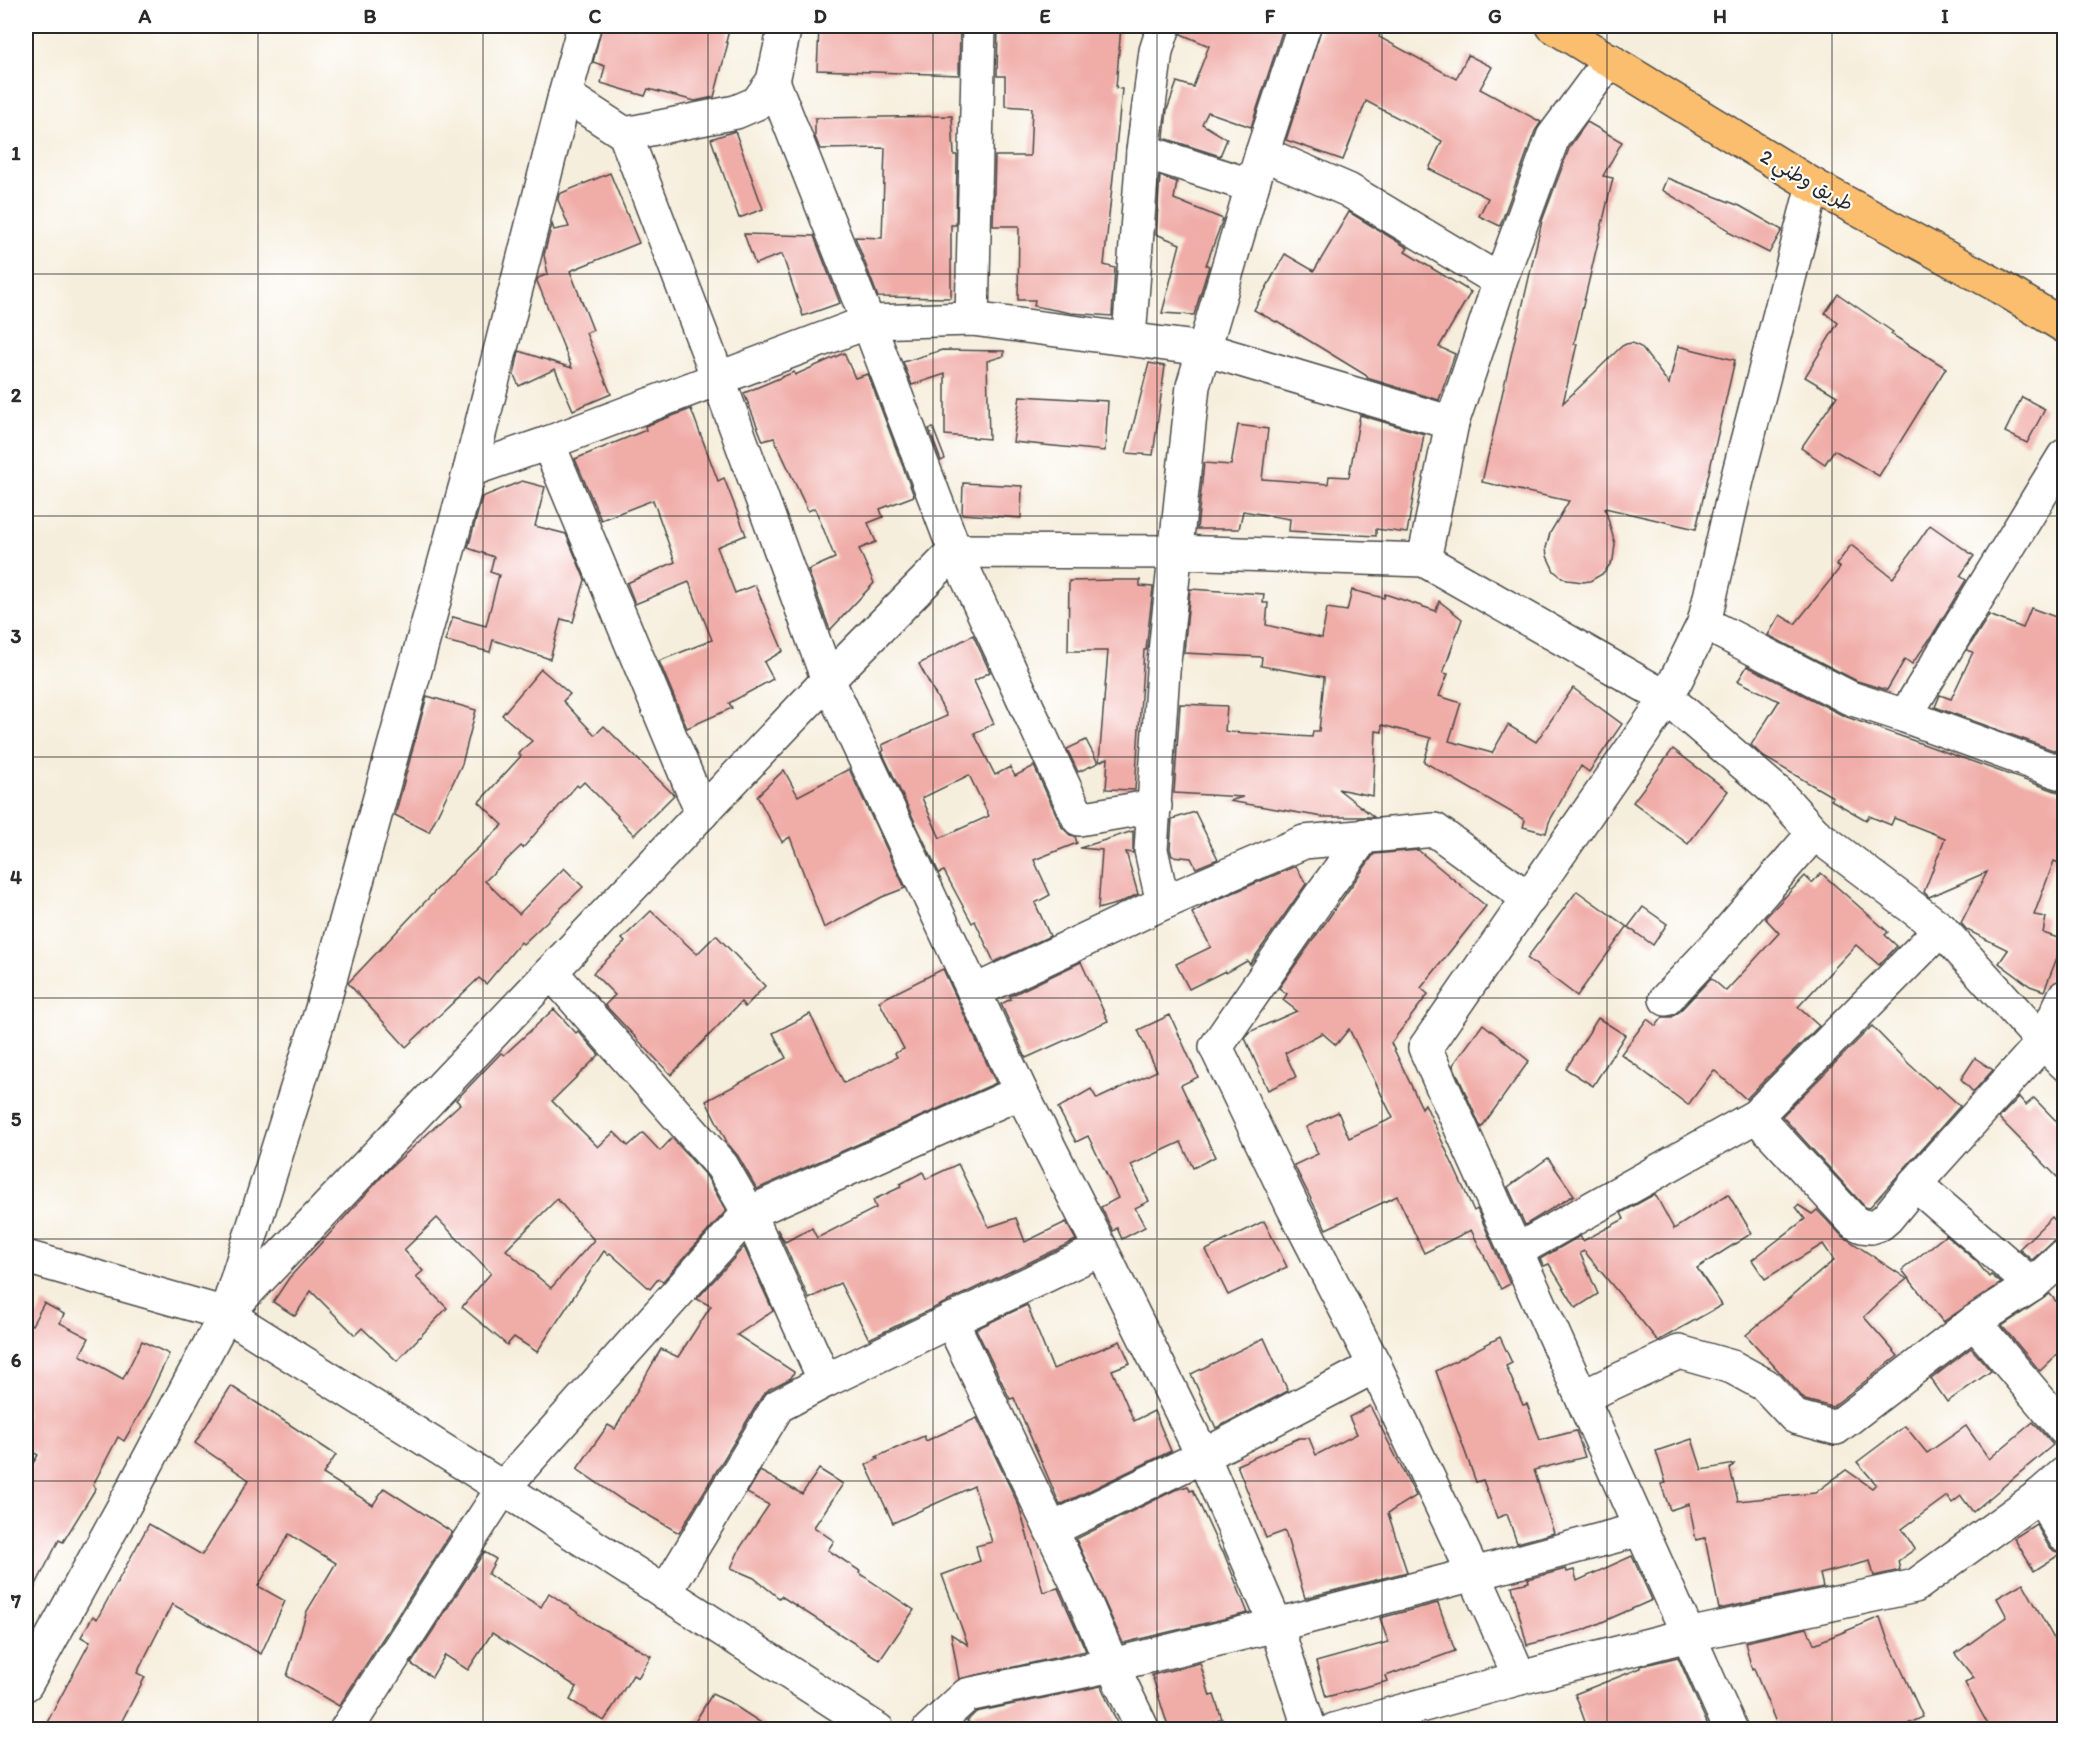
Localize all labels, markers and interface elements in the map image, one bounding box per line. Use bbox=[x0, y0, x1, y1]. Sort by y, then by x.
text: A bbox=[138, 4, 152, 28]
text: B bbox=[364, 4, 377, 28]
text: C bbox=[589, 4, 602, 28]
text: D bbox=[813, 4, 827, 28]
text: E bbox=[1039, 4, 1051, 28]
text: F bbox=[1265, 4, 1276, 28]
text: G bbox=[1488, 4, 1502, 28]
text: H bbox=[1713, 4, 1727, 28]
text: I bbox=[1941, 4, 1949, 28]
text: 1 bbox=[11, 141, 21, 165]
street label: طريق وطني 2 bbox=[1753, 144, 1858, 221]
text: 2 bbox=[11, 383, 22, 407]
text: 3 bbox=[11, 624, 22, 648]
text: 4 bbox=[10, 865, 22, 889]
text: 5 bbox=[11, 1107, 22, 1131]
text: 6 bbox=[11, 1348, 22, 1372]
text: 7 bbox=[10, 1589, 21, 1613]

